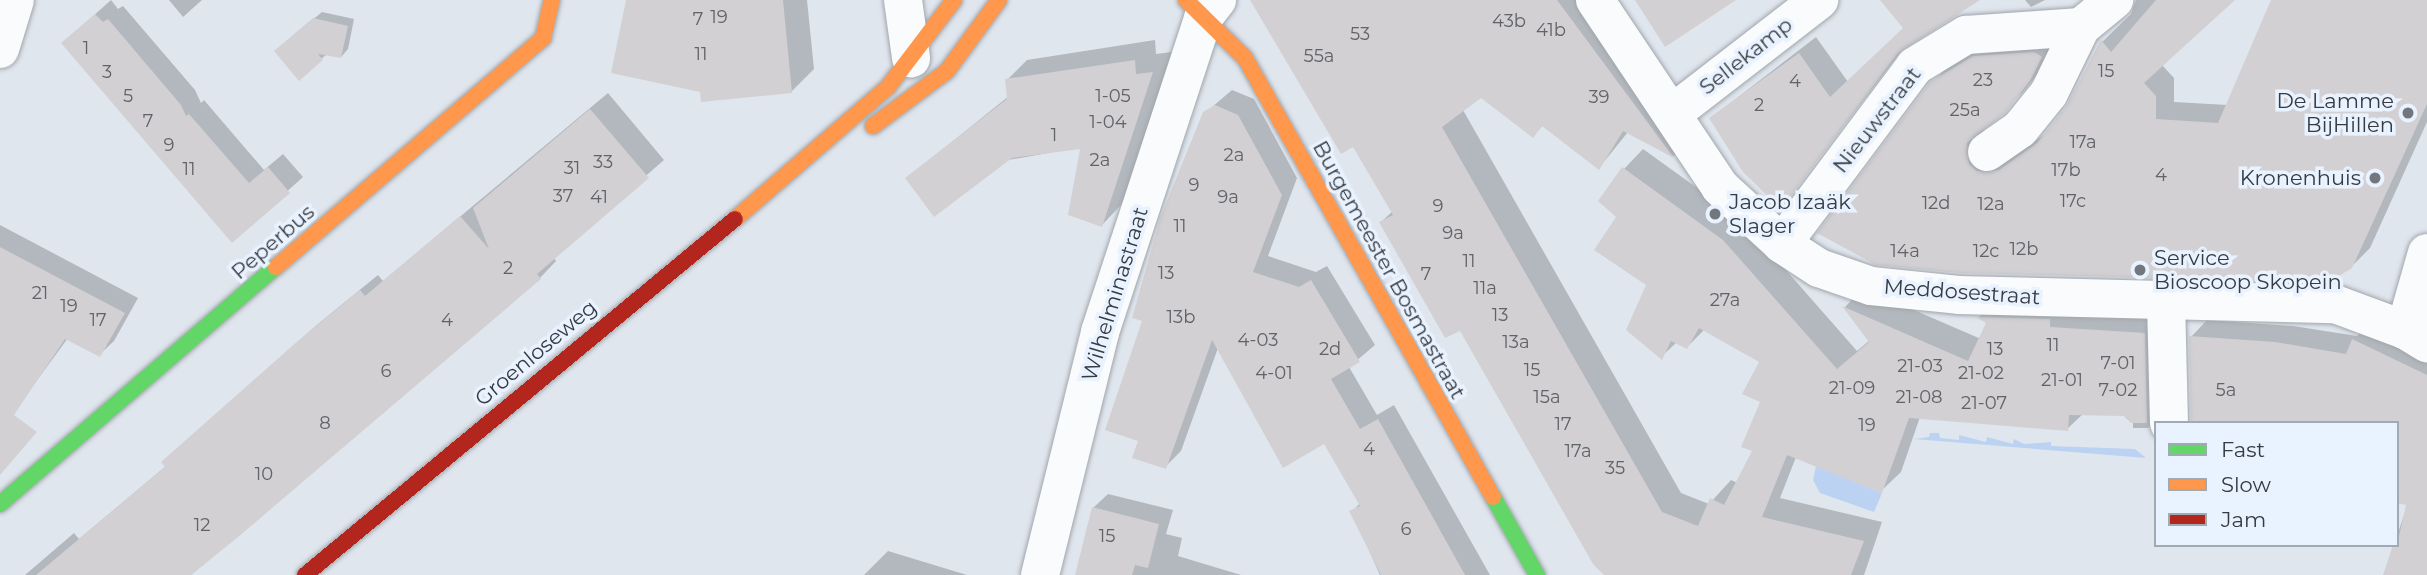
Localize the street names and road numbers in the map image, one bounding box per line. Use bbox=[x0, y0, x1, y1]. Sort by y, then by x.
street label: Sellekamp bbox=[1695, 12, 1797, 100]
street label: Nieuwstraat bbox=[1828, 62, 1926, 178]
street label: Burgemeester Bosmastraat bbox=[1307, 136, 1471, 404]
street label: Peperbus bbox=[227, 199, 319, 285]
street label: Wilhelminastraat bbox=[1076, 204, 1154, 384]
street label: Meddosestraat bbox=[1883, 274, 2041, 310]
street label: Groenloseweg bbox=[470, 295, 602, 411]

